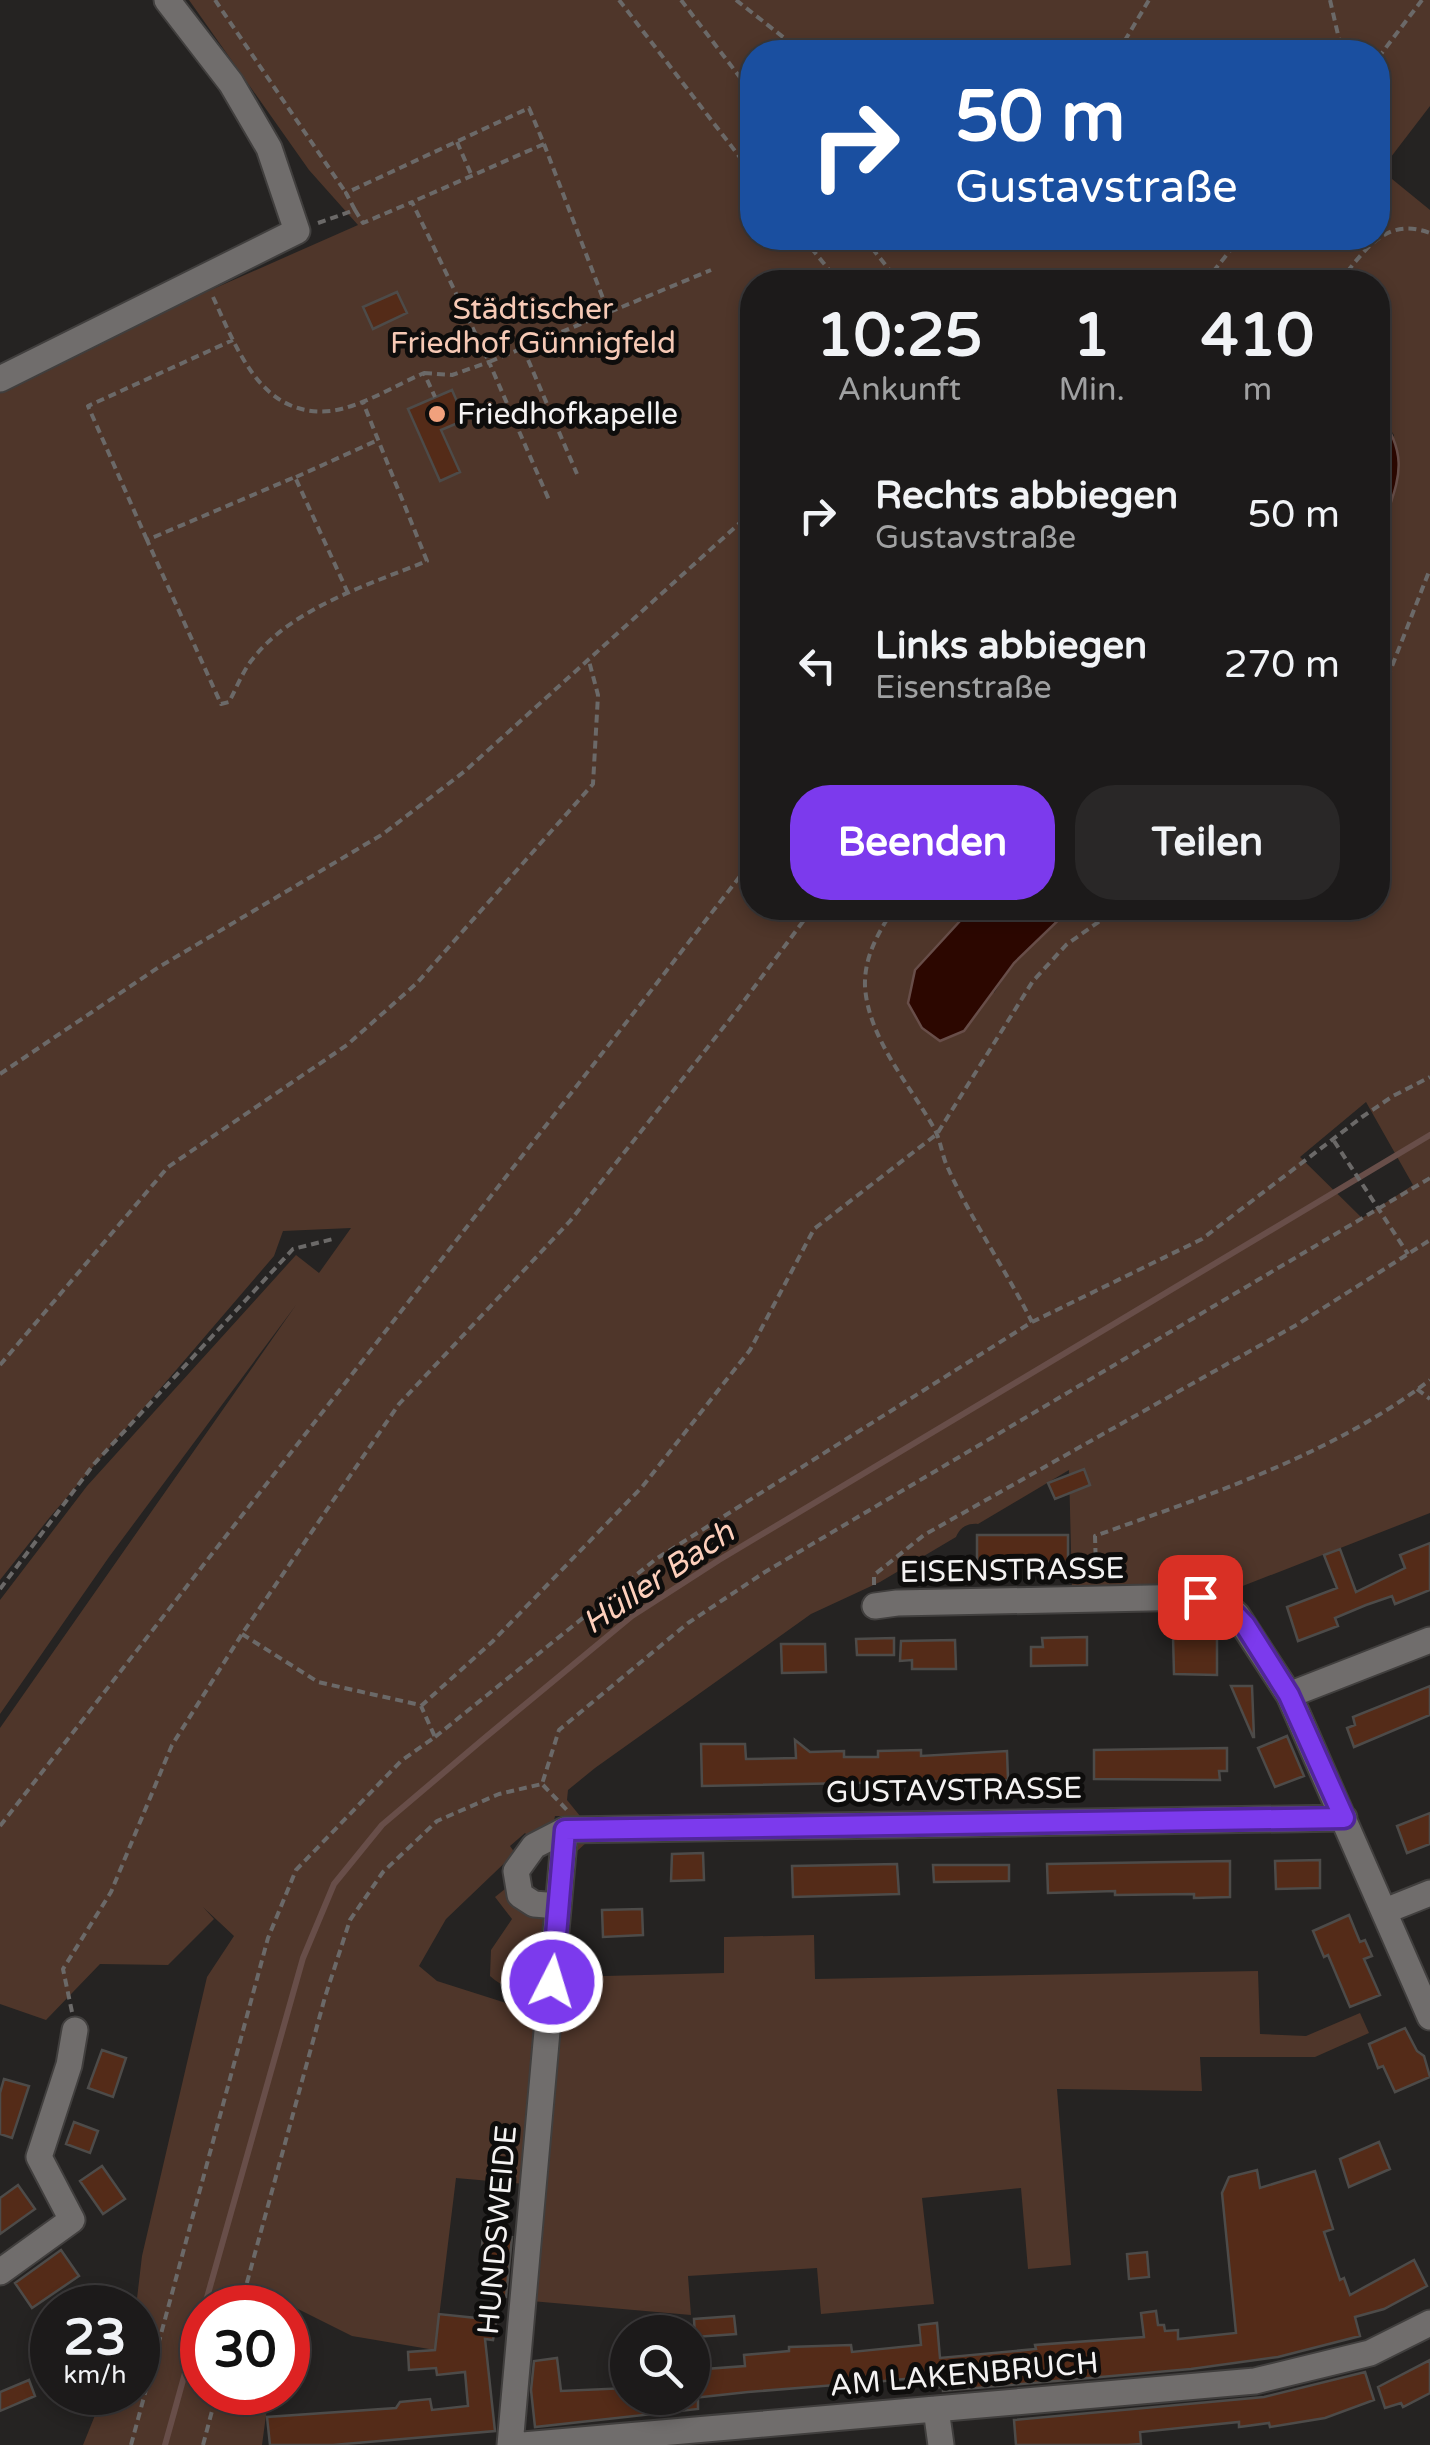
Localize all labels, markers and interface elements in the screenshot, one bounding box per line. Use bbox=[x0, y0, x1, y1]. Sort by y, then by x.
text: 50 m bbox=[955, 76, 1125, 160]
icon: right bbox=[790, 80, 920, 210]
text: Gustavstraße bbox=[955, 161, 1238, 215]
park label: Städtischer Friedhof Günnigfeld bbox=[390, 291, 676, 362]
text: 10:25 bbox=[816, 300, 982, 372]
text: 1 bbox=[1073, 300, 1110, 372]
text: 410 bbox=[1201, 300, 1314, 372]
text: Ankunft bbox=[838, 371, 961, 409]
text: Min. bbox=[1058, 371, 1125, 409]
text: m bbox=[1243, 371, 1272, 409]
place label: Friedhofkapelle bbox=[457, 396, 678, 433]
marker: Friedhofkapelle bbox=[426, 403, 448, 425]
text: Rechts abbiegen bbox=[875, 473, 1178, 519]
icon: right bbox=[790, 488, 845, 543]
text: 50 m bbox=[1248, 492, 1340, 538]
text: Gustavstraße bbox=[875, 519, 1076, 557]
text: Links abbiegen bbox=[875, 623, 1147, 669]
icon: left bbox=[790, 638, 845, 693]
text: 270 m bbox=[1224, 642, 1340, 688]
text: Eisenstraße bbox=[875, 669, 1052, 707]
button: Beenden bbox=[790, 785, 1055, 900]
button: Teilen bbox=[1075, 785, 1340, 900]
water label: Hüller Bach bbox=[576, 1512, 743, 1642]
street label: EISENSTRASSE bbox=[899, 1550, 1125, 1591]
pin bbox=[1158, 1555, 1243, 1640]
icon: arrive bbox=[1173, 1570, 1228, 1625]
street label: GUSTAVSTRASSE bbox=[825, 1770, 1083, 1811]
position arrow bbox=[500, 1930, 604, 2034]
street label: HUNDSWEIDE bbox=[470, 2124, 525, 2336]
speed limit sign: 30 bbox=[180, 2285, 310, 2415]
text: 23 bbox=[64, 2308, 126, 2368]
map controls bbox=[610, 2315, 710, 2415]
button: search bbox=[610, 2315, 710, 2415]
street label: AM LAKENBRUCH bbox=[828, 2344, 1100, 2405]
text: km/h bbox=[64, 2360, 126, 2390]

